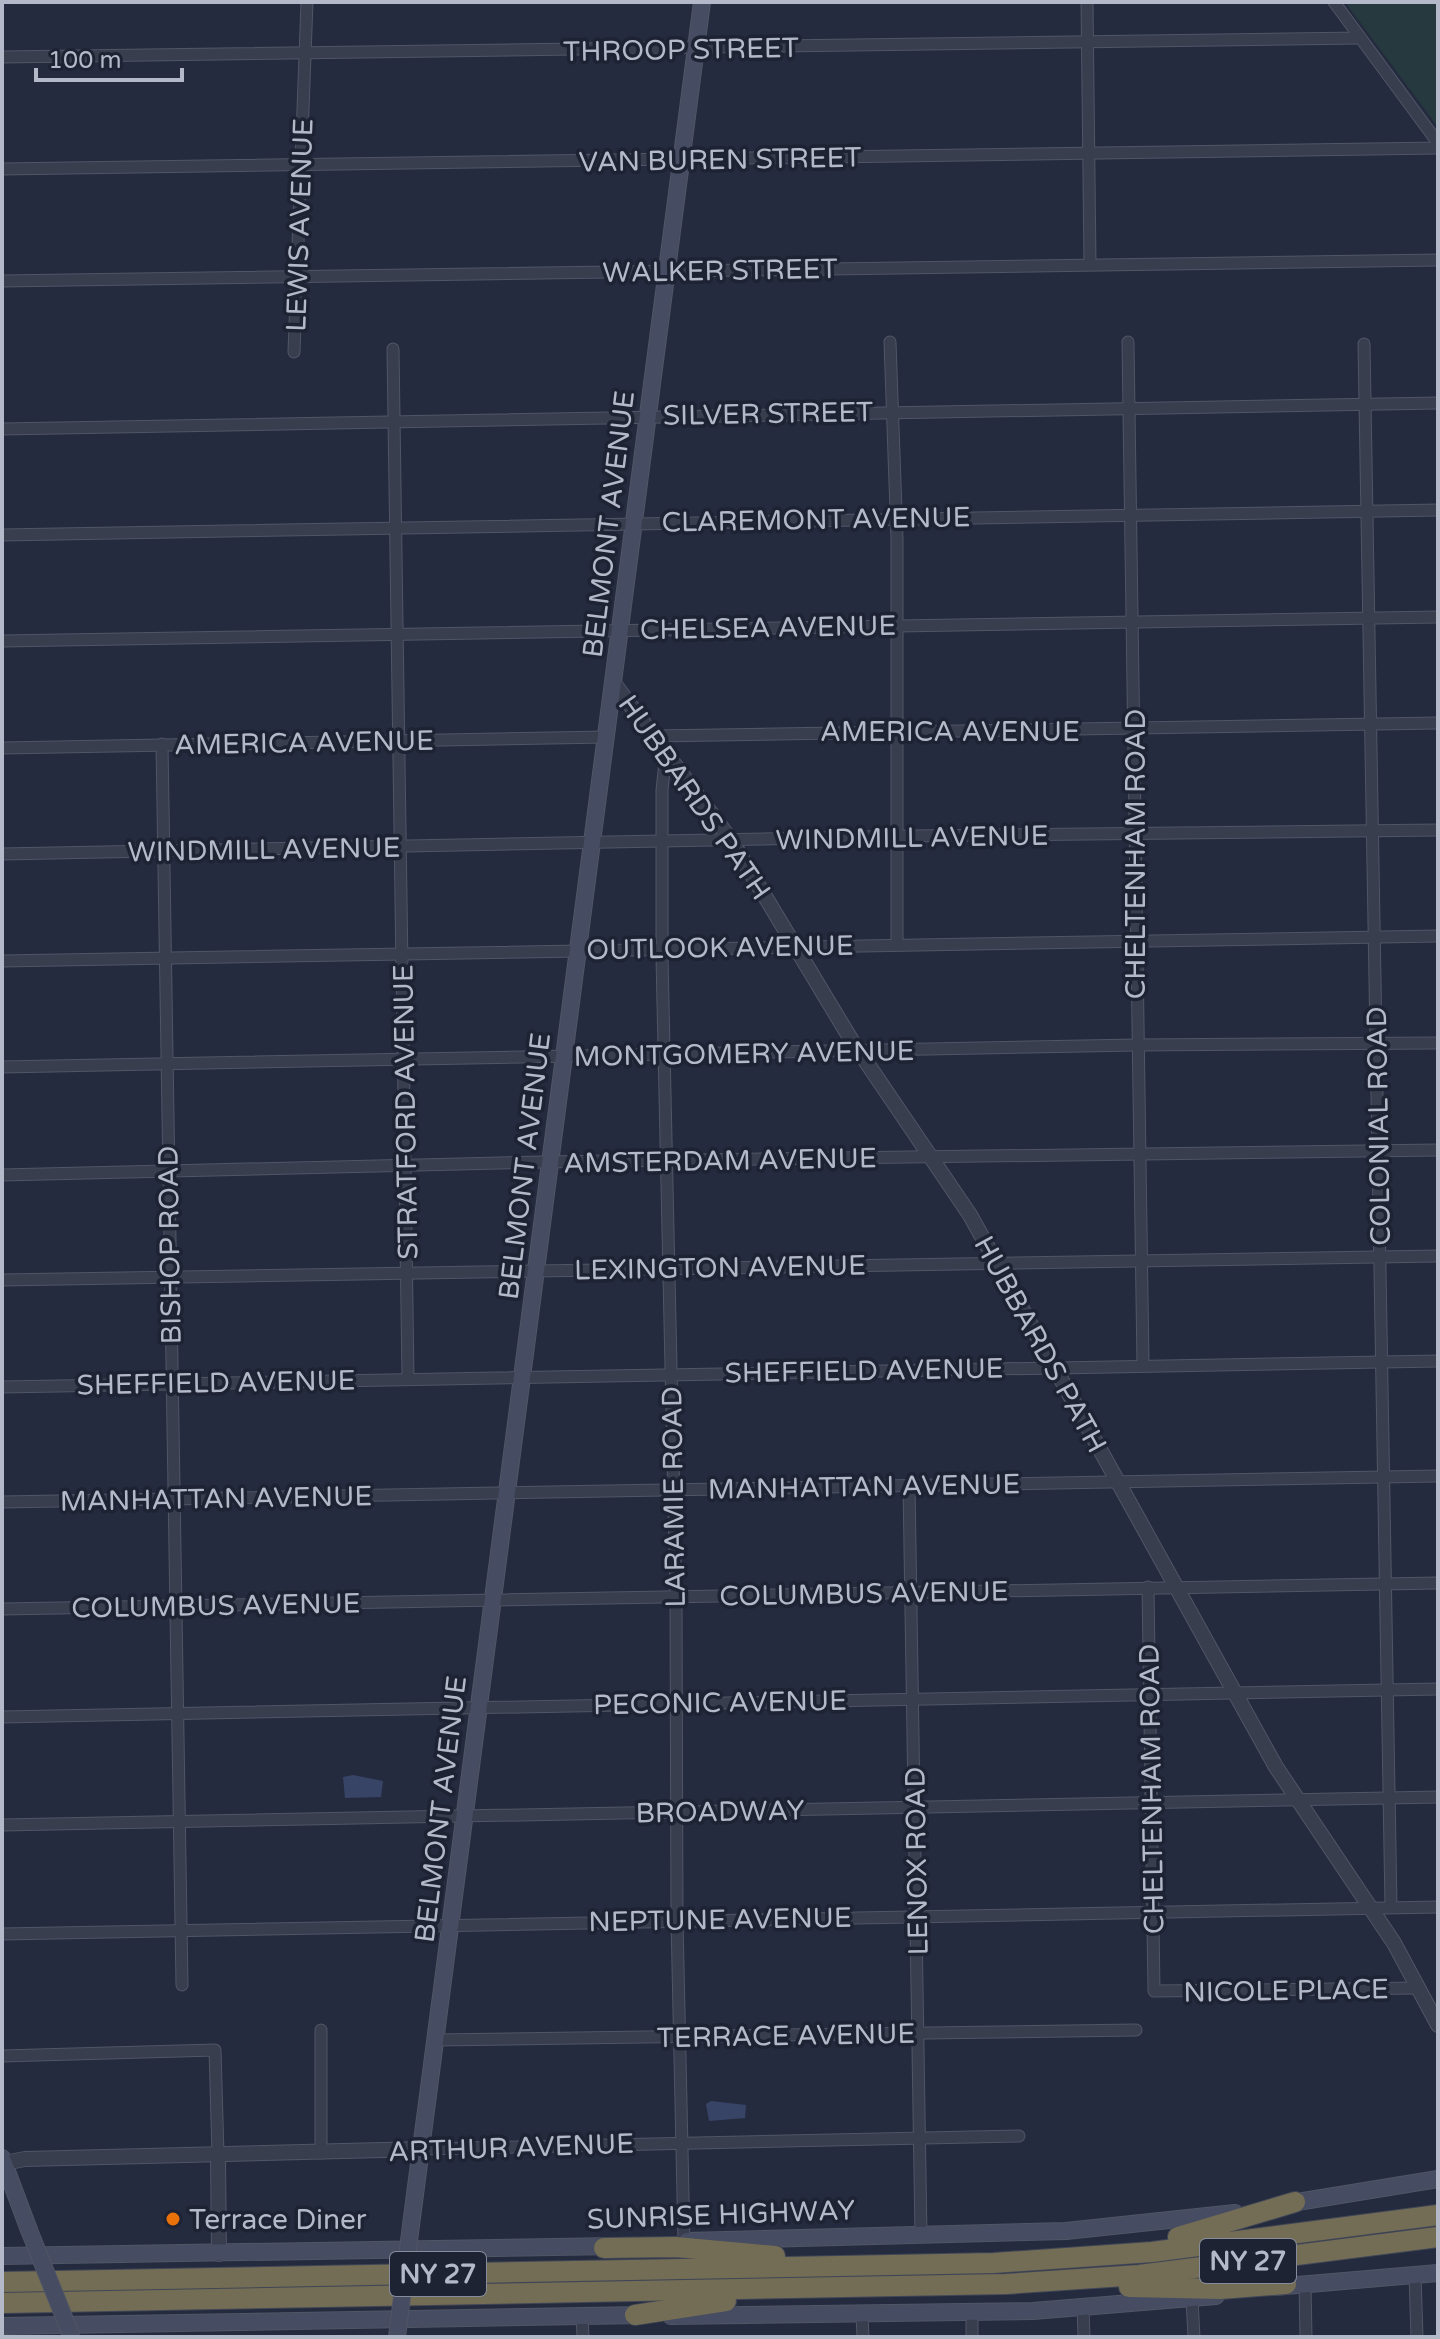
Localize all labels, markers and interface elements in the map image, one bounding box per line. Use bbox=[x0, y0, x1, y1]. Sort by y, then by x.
street label: THROOP STREET bbox=[563, 31, 799, 69]
scale bar bbox=[36, 32, 182, 82]
text: 100 m bbox=[48, 46, 122, 75]
street label: LEWIS AVENUE bbox=[279, 118, 321, 332]
street label: VAN BUREN STREET bbox=[578, 141, 862, 179]
street label: WALKER STREET bbox=[602, 252, 838, 290]
street label: BELMONT AVENUE bbox=[576, 389, 642, 659]
street label: SILVER STREET bbox=[663, 395, 874, 433]
street label: CLAREMONT AVENUE bbox=[661, 500, 971, 540]
street label: CHELSEA AVENUE bbox=[640, 609, 896, 647]
street label: HUBBARDS PATH bbox=[611, 689, 778, 907]
street label: CHELTENHAM ROAD bbox=[1119, 709, 1153, 999]
street label: AMERICA AVENUE bbox=[820, 715, 1080, 749]
street label: AMERICA AVENUE bbox=[174, 724, 434, 762]
street label: WINDMILL AVENUE bbox=[775, 819, 1049, 857]
street label: WINDMILL AVENUE bbox=[127, 831, 401, 869]
street label: OUTLOOK AVENUE bbox=[586, 929, 854, 967]
street label: STRATFORD AVENUE bbox=[386, 964, 426, 1260]
street label: COLONIAL ROAD bbox=[1360, 1006, 1398, 1246]
street label: BELMONT AVENUE bbox=[492, 1031, 558, 1301]
street label: MONTGOMERY AVENUE bbox=[573, 1034, 915, 1074]
street label: AMSTERDAM AVENUE bbox=[563, 1141, 877, 1181]
street label: BISHOP ROAD bbox=[151, 1145, 189, 1345]
street label: HUBBARDS PATH bbox=[966, 1230, 1114, 1459]
street label: LEXINGTON AVENUE bbox=[574, 1248, 866, 1288]
street label: SHEFFIELD AVENUE bbox=[724, 1352, 1004, 1390]
street label: SHEFFIELD AVENUE bbox=[76, 1364, 356, 1402]
street label: LARAMIE ROAD bbox=[655, 1386, 693, 1608]
street label: MANHATTAN AVENUE bbox=[708, 1467, 1020, 1507]
street label: MANHATTAN AVENUE bbox=[60, 1479, 372, 1519]
street label: COLUMBUS AVENUE bbox=[719, 1574, 1009, 1614]
street label: COLUMBUS AVENUE bbox=[71, 1586, 361, 1626]
street label: CHELTENHAM ROAD bbox=[1132, 1643, 1172, 1935]
street label: BELMONT AVENUE bbox=[408, 1674, 474, 1944]
street label: PECONIC AVENUE bbox=[593, 1684, 847, 1722]
street label: LENOX ROAD bbox=[898, 1766, 936, 1956]
street label: BROADWAY bbox=[635, 1794, 805, 1830]
street label: NEPTUNE AVENUE bbox=[588, 1901, 852, 1939]
street label: NICOLE PLACE bbox=[1183, 1972, 1389, 2010]
street label: TERRACE AVENUE bbox=[657, 2017, 916, 2055]
street label: ARTHUR AVENUE bbox=[388, 2127, 635, 2169]
street label: SUNRISE HIGHWAY bbox=[586, 2193, 856, 2237]
place label: Terrace Diner bbox=[189, 2203, 367, 2237]
marker: Terrace Diner bbox=[164, 2210, 182, 2228]
road number: NY 27 bbox=[1200, 2239, 1296, 2283]
road number: NY 27 bbox=[390, 2252, 486, 2296]

